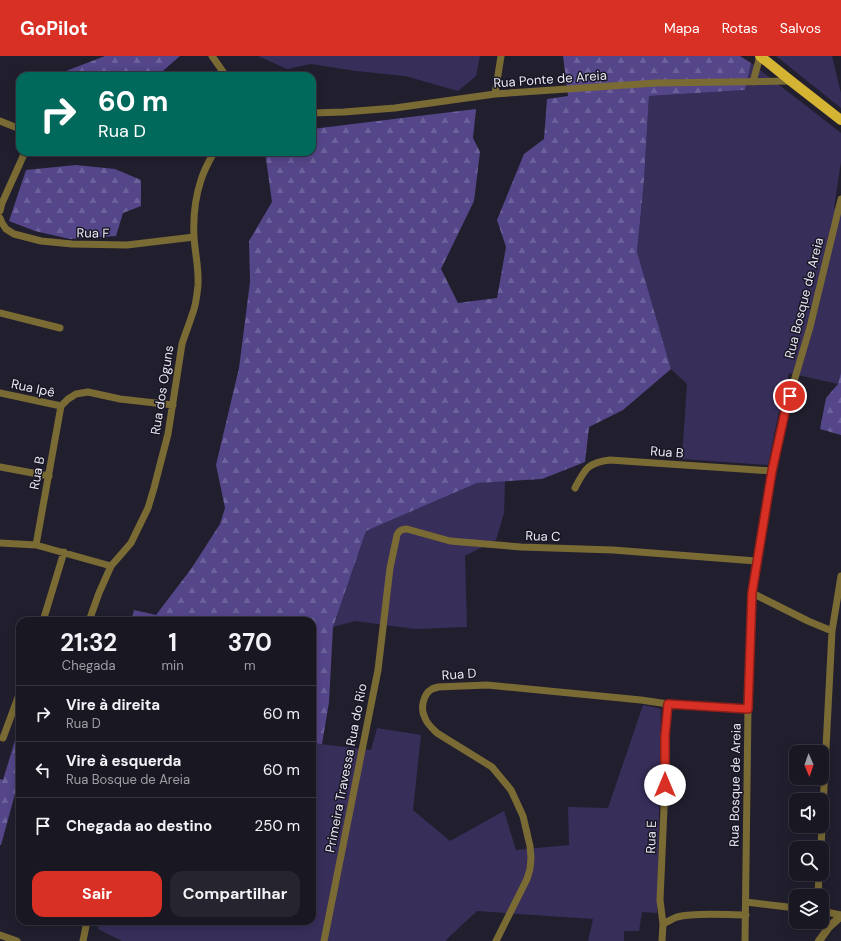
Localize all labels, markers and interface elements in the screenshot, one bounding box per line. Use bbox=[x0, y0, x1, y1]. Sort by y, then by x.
text: GoPilot bbox=[20, 16, 88, 41]
text: Mapa bbox=[664, 19, 700, 37]
text: Rotas bbox=[722, 19, 758, 37]
text: Salvos bbox=[780, 19, 821, 37]
street label: Rua Ponte de Areia bbox=[493, 67, 607, 91]
text: 60 m bbox=[98, 83, 168, 120]
icon: right bbox=[32, 88, 84, 140]
text: Rua D bbox=[98, 119, 146, 143]
street label: Rua F bbox=[77, 224, 110, 242]
street label: Rua Bosque de Areia bbox=[781, 236, 827, 360]
street label: Rua dos Oguns bbox=[147, 344, 177, 436]
street label: Rua Ipê bbox=[10, 375, 56, 401]
pin bbox=[773, 379, 807, 413]
icon: arrive bbox=[779, 385, 801, 407]
street label: Rua B bbox=[650, 442, 684, 462]
street label: Rua B bbox=[25, 455, 49, 491]
street label: Rua C bbox=[525, 527, 561, 545]
text: 21:32 bbox=[60, 627, 117, 658]
text: 1 bbox=[168, 627, 177, 658]
text: 370 bbox=[228, 627, 272, 658]
text: Chegada bbox=[62, 657, 116, 674]
text: min bbox=[161, 657, 184, 674]
text: m bbox=[244, 657, 256, 674]
street label: Rua D bbox=[441, 664, 477, 684]
street label: Primeira Travessa Rua do Rio bbox=[321, 682, 371, 854]
text: Vire à direita bbox=[66, 695, 160, 715]
icon: right bbox=[32, 703, 54, 725]
text: 60 m bbox=[263, 704, 300, 724]
text: Rua D bbox=[66, 715, 101, 732]
street label: Rua Bosque de Areia bbox=[725, 723, 745, 847]
north arrow bbox=[789, 745, 829, 785]
map controls bbox=[789, 745, 829, 929]
text: Vire à esquerda bbox=[66, 751, 181, 771]
icon: left bbox=[32, 759, 54, 781]
text: 60 m bbox=[263, 760, 300, 780]
position arrow bbox=[644, 764, 686, 806]
text: Rua Bosque de Areia bbox=[66, 771, 190, 788]
button: sound bbox=[789, 793, 829, 833]
icon: arrive bbox=[32, 815, 54, 837]
text: Chegada ao destino bbox=[66, 816, 212, 836]
text: 250 m bbox=[255, 816, 300, 836]
street label: Rua E bbox=[642, 820, 660, 854]
button: search bbox=[789, 841, 829, 881]
button: Sair bbox=[32, 871, 162, 917]
button: Compartilhar bbox=[170, 871, 300, 917]
button: layers bbox=[789, 889, 829, 929]

